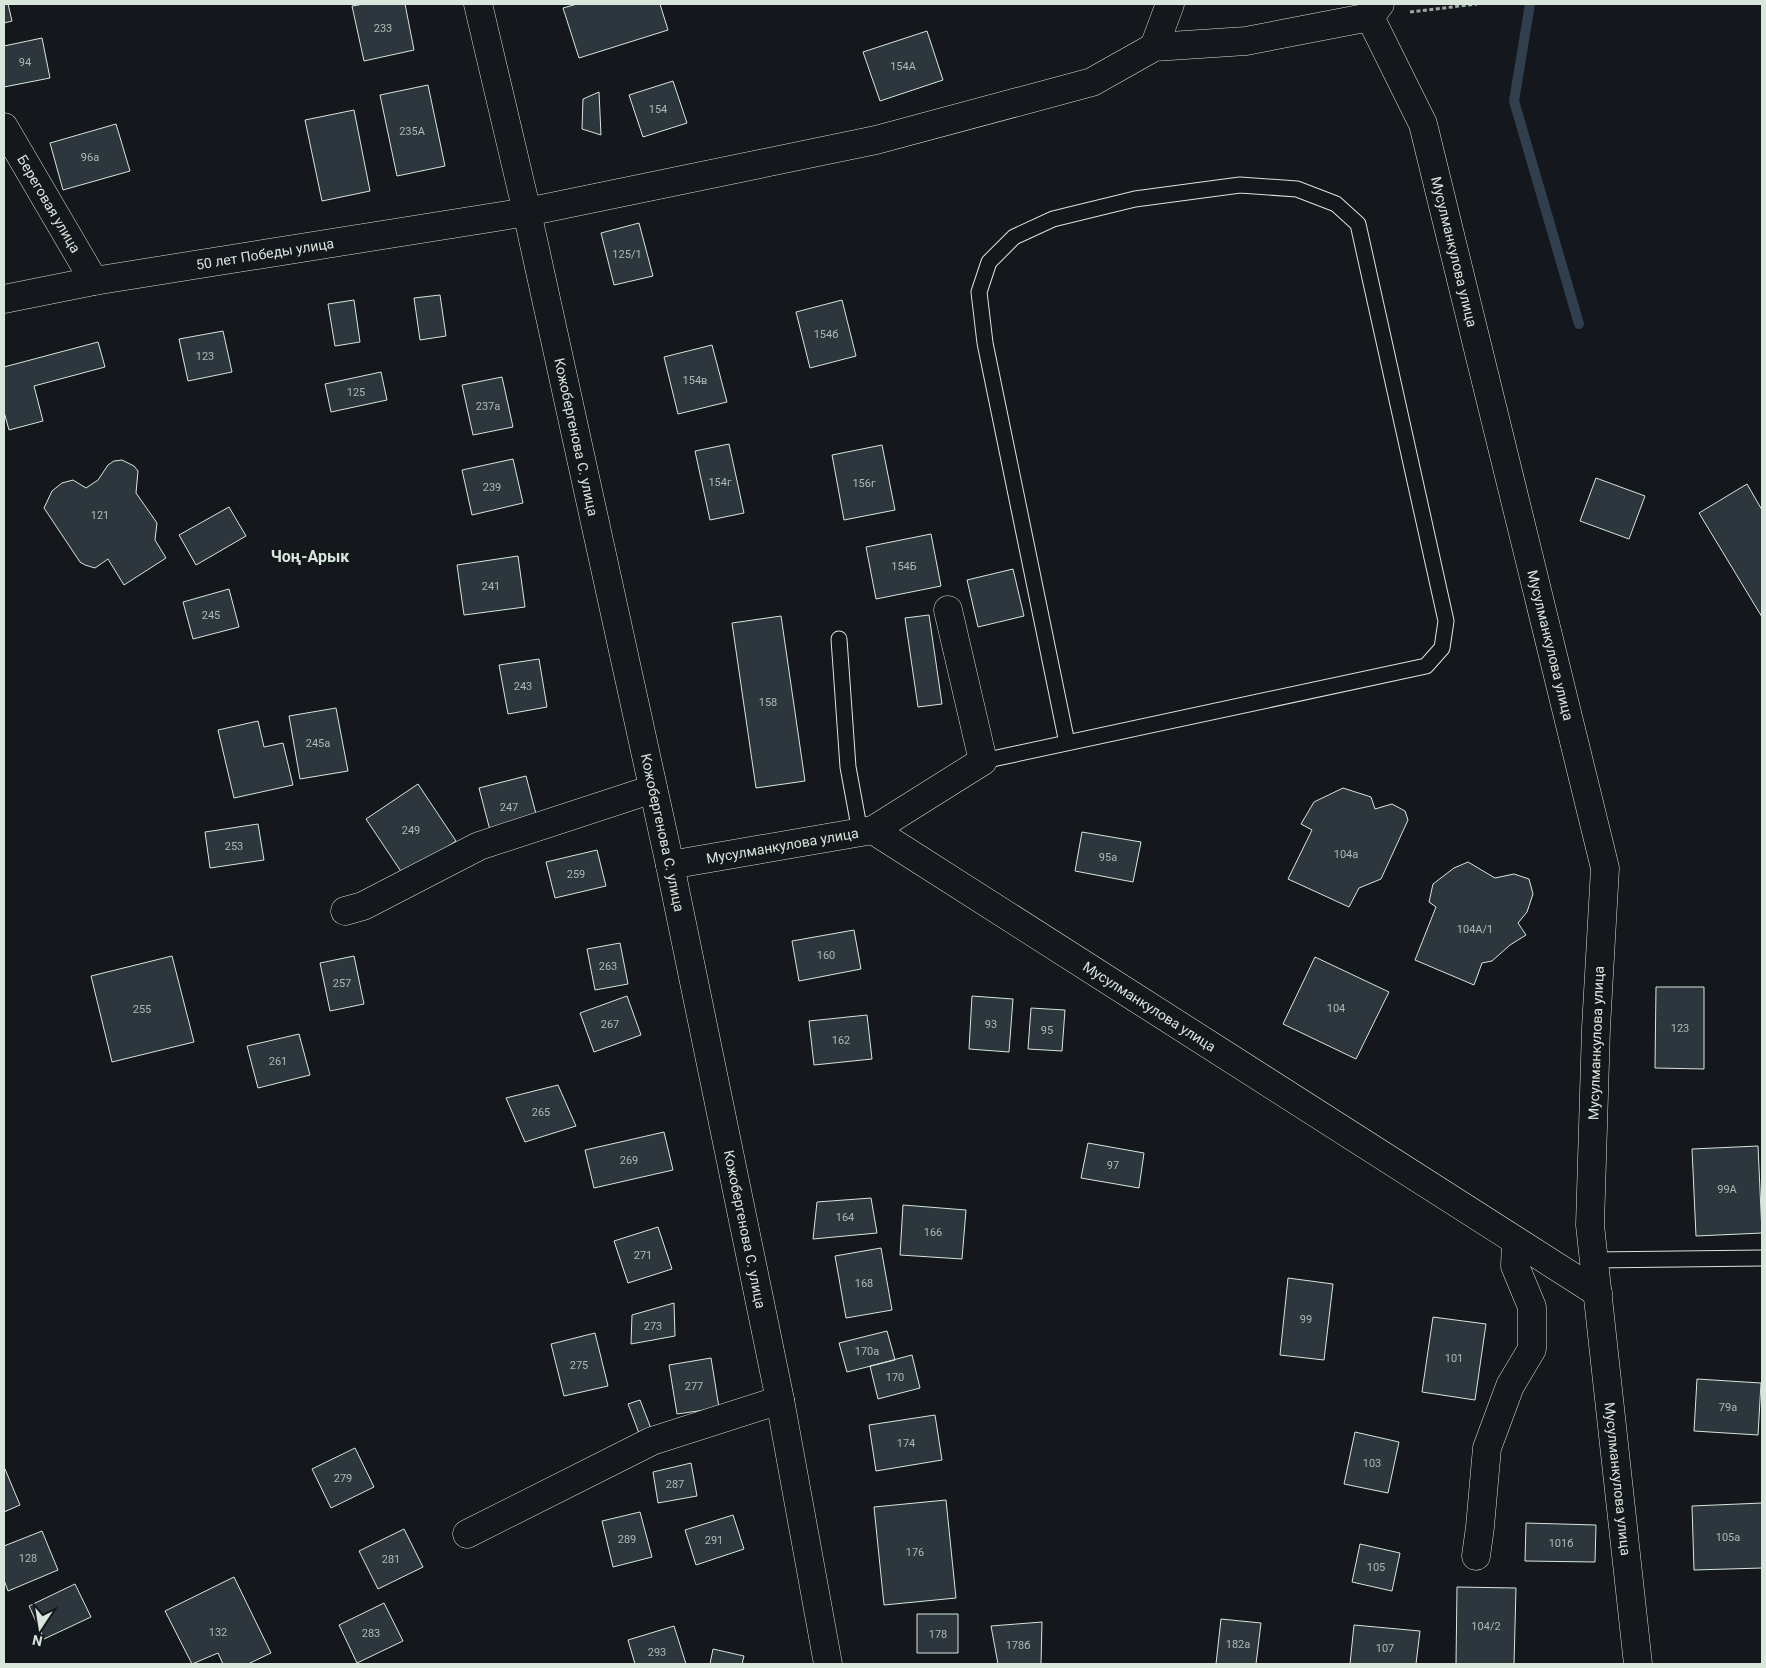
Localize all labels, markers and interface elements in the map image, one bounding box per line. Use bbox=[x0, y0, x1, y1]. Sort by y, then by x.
house number: 233 bbox=[374, 22, 392, 35]
house number: 94 bbox=[19, 56, 31, 69]
house number: 154А bbox=[890, 60, 917, 73]
house number: 154 bbox=[649, 103, 667, 116]
house number: 235А bbox=[399, 125, 426, 138]
house number: 96а bbox=[81, 151, 99, 164]
street label: Береговая улица bbox=[14, 152, 84, 256]
street label: Мусулманкулова улица bbox=[1428, 175, 1480, 329]
street label: 50 лет Победы улица bbox=[195, 235, 335, 273]
house number: 125/1 bbox=[612, 248, 642, 261]
house number: 154б bbox=[814, 328, 838, 341]
house number: 123 bbox=[196, 350, 214, 363]
street label: Кожобергенова С. улица bbox=[551, 356, 601, 518]
house number: 154в bbox=[683, 374, 707, 387]
house number: 125 bbox=[347, 386, 365, 399]
house number: 237а bbox=[476, 400, 500, 413]
house number: 154г bbox=[708, 476, 732, 489]
house number: 156г bbox=[852, 477, 876, 490]
house number: 239 bbox=[483, 481, 501, 494]
house number: 121 bbox=[91, 509, 109, 522]
district label: Чоң-Арык bbox=[271, 547, 350, 566]
house number: 154Б bbox=[891, 560, 917, 573]
street label: Мусулманкулова улица bbox=[1524, 568, 1577, 722]
house number: 241 bbox=[482, 580, 500, 593]
house number: 245 bbox=[202, 609, 220, 622]
house number: 243 bbox=[514, 680, 532, 693]
house number: 158 bbox=[759, 696, 777, 709]
house number: 245а bbox=[306, 737, 330, 750]
street label: Кожобергенова С. улица bbox=[638, 752, 687, 913]
house number: 247 bbox=[500, 801, 518, 814]
house number: 249 bbox=[402, 824, 420, 837]
street label: Мусулманкулова улица bbox=[705, 825, 860, 867]
house number: 253 bbox=[225, 840, 243, 853]
house number: 104а bbox=[1334, 848, 1358, 861]
house number: 95а bbox=[1099, 851, 1117, 864]
house number: 259 bbox=[567, 868, 585, 881]
house number: 104А/1 bbox=[1457, 923, 1493, 936]
house number: 160 bbox=[817, 949, 835, 962]
street label: Мусулманкулова улица bbox=[1080, 958, 1219, 1055]
house number: 263 bbox=[599, 960, 617, 973]
street label: Мусулманкулова улица bbox=[1585, 966, 1607, 1120]
house number: 257 bbox=[333, 977, 351, 990]
house number: 104 bbox=[1327, 1002, 1345, 1015]
house number: 255 bbox=[133, 1003, 151, 1016]
house number: 267 bbox=[601, 1018, 619, 1031]
house number: 93 bbox=[985, 1018, 997, 1031]
house number: 123 bbox=[1671, 1022, 1689, 1035]
house number: 95 bbox=[1041, 1024, 1053, 1037]
house number: 162 bbox=[832, 1034, 850, 1047]
house number: 261 bbox=[269, 1055, 287, 1068]
house number: 265 bbox=[532, 1106, 550, 1119]
street label: Кожобергенова С. улица bbox=[721, 1149, 769, 1310]
house number: 269 bbox=[620, 1154, 638, 1167]
house number: 97 bbox=[1107, 1159, 1119, 1172]
house number: 99А bbox=[1717, 1183, 1738, 1196]
house number: 164 bbox=[836, 1211, 854, 1224]
house number: 166 bbox=[924, 1226, 942, 1239]
house number: 271 bbox=[634, 1249, 652, 1262]
house number: 168 bbox=[855, 1277, 873, 1290]
house number: 99 bbox=[1300, 1313, 1312, 1326]
house number: 273 bbox=[644, 1320, 662, 1333]
house number: 170а bbox=[855, 1345, 879, 1358]
house number: 101 bbox=[1445, 1352, 1463, 1365]
house number: 275 bbox=[570, 1359, 588, 1372]
house number: 170 bbox=[886, 1371, 904, 1384]
house number: 277 bbox=[685, 1380, 703, 1393]
street label: Мусулманкулова улица bbox=[1601, 1401, 1634, 1556]
house number: 79а bbox=[1719, 1401, 1737, 1414]
house number: 174 bbox=[897, 1437, 915, 1450]
house number: 103 bbox=[1363, 1457, 1381, 1470]
house number: 279 bbox=[334, 1472, 352, 1485]
house number: 287 bbox=[666, 1478, 684, 1491]
house number: 105а bbox=[1716, 1531, 1740, 1544]
house number: 289 bbox=[618, 1533, 636, 1546]
house number: 291 bbox=[705, 1534, 723, 1547]
house number: 101б bbox=[1549, 1537, 1573, 1550]
house number: 176 bbox=[906, 1546, 924, 1559]
house number: 128 bbox=[19, 1552, 37, 1565]
house number: 281 bbox=[382, 1553, 400, 1566]
house number: 105 bbox=[1367, 1561, 1385, 1574]
north arrow bbox=[15, 1603, 65, 1653]
house number: 104/2 bbox=[1471, 1620, 1501, 1633]
house number: 132 bbox=[209, 1626, 227, 1639]
house number: 283 bbox=[362, 1627, 380, 1640]
house number: 178 bbox=[929, 1628, 947, 1641]
text: N bbox=[31, 1632, 44, 1650]
house number: 182а bbox=[1226, 1638, 1250, 1651]
house number: 178б bbox=[1006, 1639, 1030, 1652]
house number: 107 bbox=[1376, 1642, 1394, 1655]
house number: 293 bbox=[648, 1646, 666, 1659]

